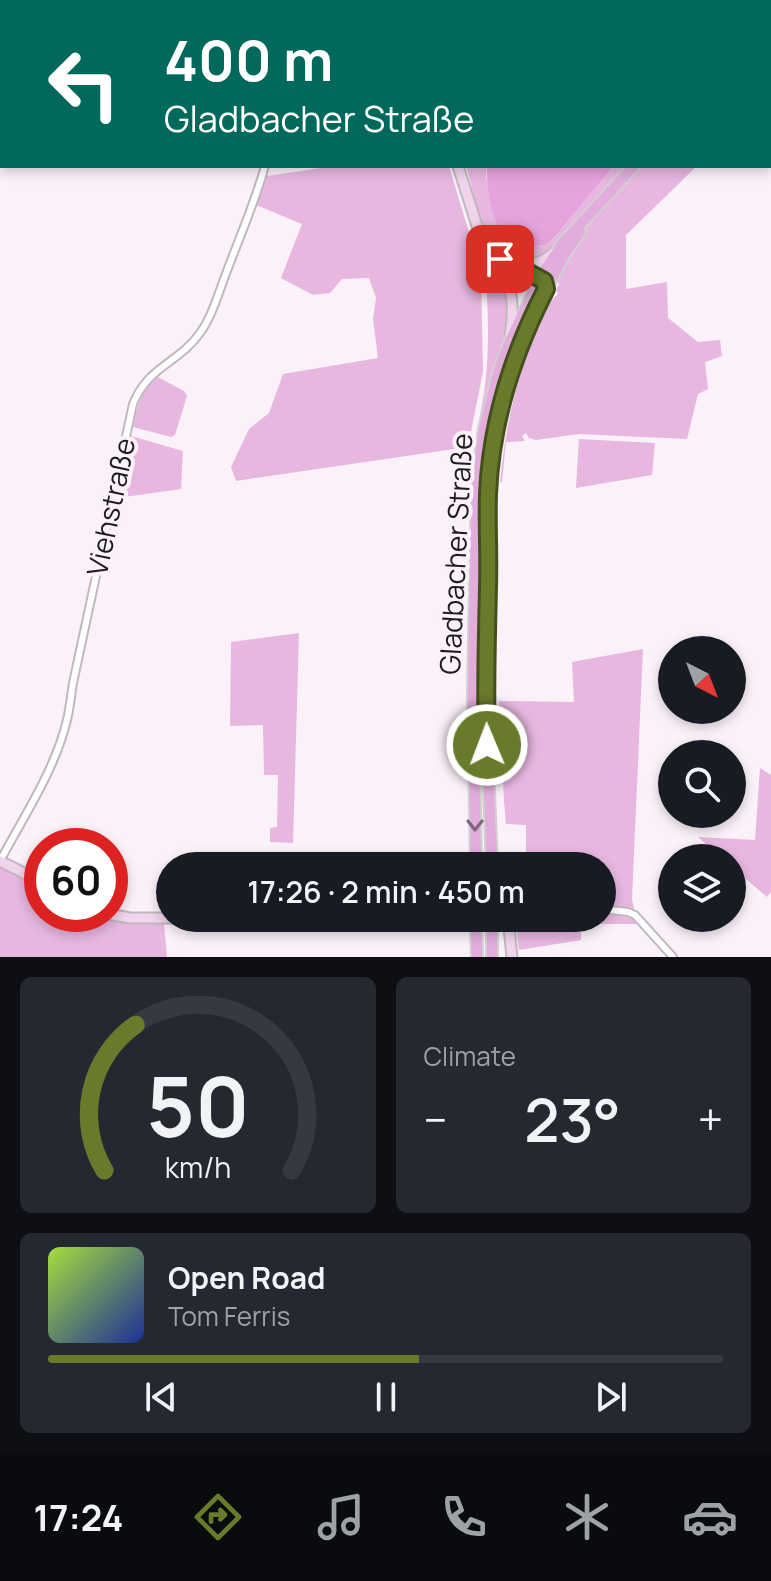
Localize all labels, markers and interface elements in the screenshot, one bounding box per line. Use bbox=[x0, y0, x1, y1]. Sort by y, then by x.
text: 400 m bbox=[164, 21, 333, 98]
icon: left bbox=[32, 32, 136, 136]
text: Gladbacher Straße bbox=[164, 94, 474, 143]
pin bbox=[466, 225, 534, 293]
icon: arrive bbox=[478, 237, 522, 281]
street label: Gladbacher Straße bbox=[430, 432, 480, 675]
street label: Viehstraße bbox=[77, 434, 143, 579]
north arrow bbox=[658, 636, 746, 724]
map controls bbox=[658, 636, 746, 932]
position arrow bbox=[445, 703, 529, 787]
button: search bbox=[658, 740, 746, 828]
one-way arrow bbox=[467, 819, 484, 832]
speed limit sign: 60 bbox=[24, 828, 128, 932]
button: layers bbox=[658, 844, 746, 932]
text: 17:26 · 2 min · 450 m bbox=[247, 871, 525, 912]
text: Climate bbox=[424, 1038, 516, 1074]
text: 50 bbox=[146, 1048, 250, 1162]
text: 23° bbox=[524, 1078, 621, 1160]
text: − bbox=[424, 1089, 447, 1149]
text: + bbox=[698, 1089, 723, 1149]
text: km/h bbox=[165, 1148, 231, 1187]
text: Open Road bbox=[168, 1257, 325, 1298]
text: Tom Ferris bbox=[168, 1298, 290, 1334]
icon: previous bbox=[139, 1375, 183, 1419]
icon: pause bbox=[364, 1375, 408, 1419]
icon: next bbox=[589, 1375, 633, 1419]
icon: directions bbox=[190, 1489, 246, 1545]
icon: music bbox=[313, 1489, 369, 1545]
icon: phone bbox=[436, 1489, 492, 1545]
icon: climate bbox=[559, 1489, 615, 1545]
icon: car bbox=[682, 1489, 738, 1545]
text: 17:24 bbox=[33, 1493, 123, 1542]

